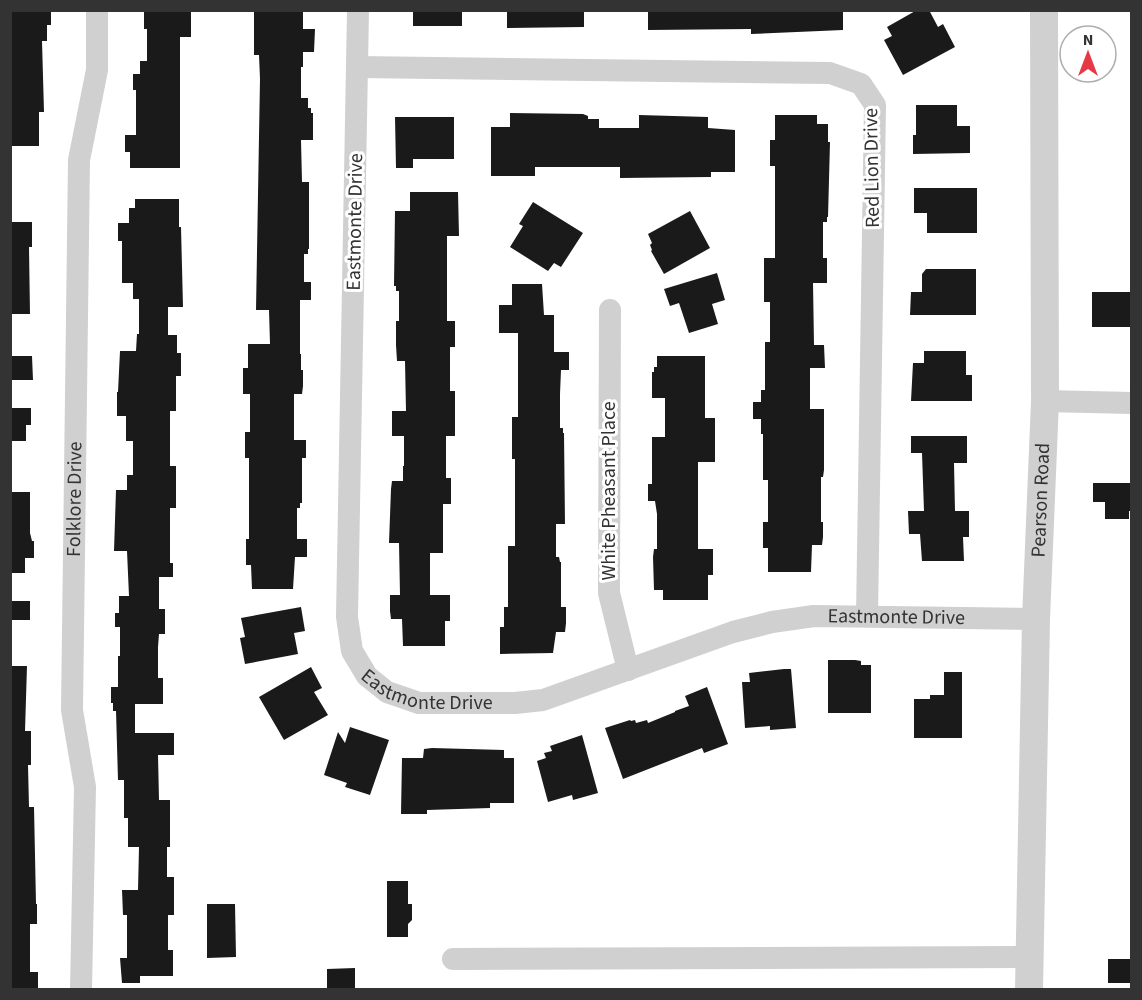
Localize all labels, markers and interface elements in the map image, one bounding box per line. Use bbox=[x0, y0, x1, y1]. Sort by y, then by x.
north arrow bbox=[1058, 24, 1118, 84]
text: N bbox=[1083, 29, 1093, 51]
street label: Red Lion Drive bbox=[857, 108, 887, 228]
street label: Eastmonte Drive bbox=[340, 153, 370, 291]
street label: White Pheasant Place bbox=[595, 401, 623, 581]
street label: Folklore Drive bbox=[60, 441, 89, 557]
street label: Pearson Road bbox=[1025, 442, 1057, 558]
street label: Eastmonte Drive bbox=[827, 602, 965, 632]
street label: Eastmonte Drive bbox=[355, 662, 493, 717]

